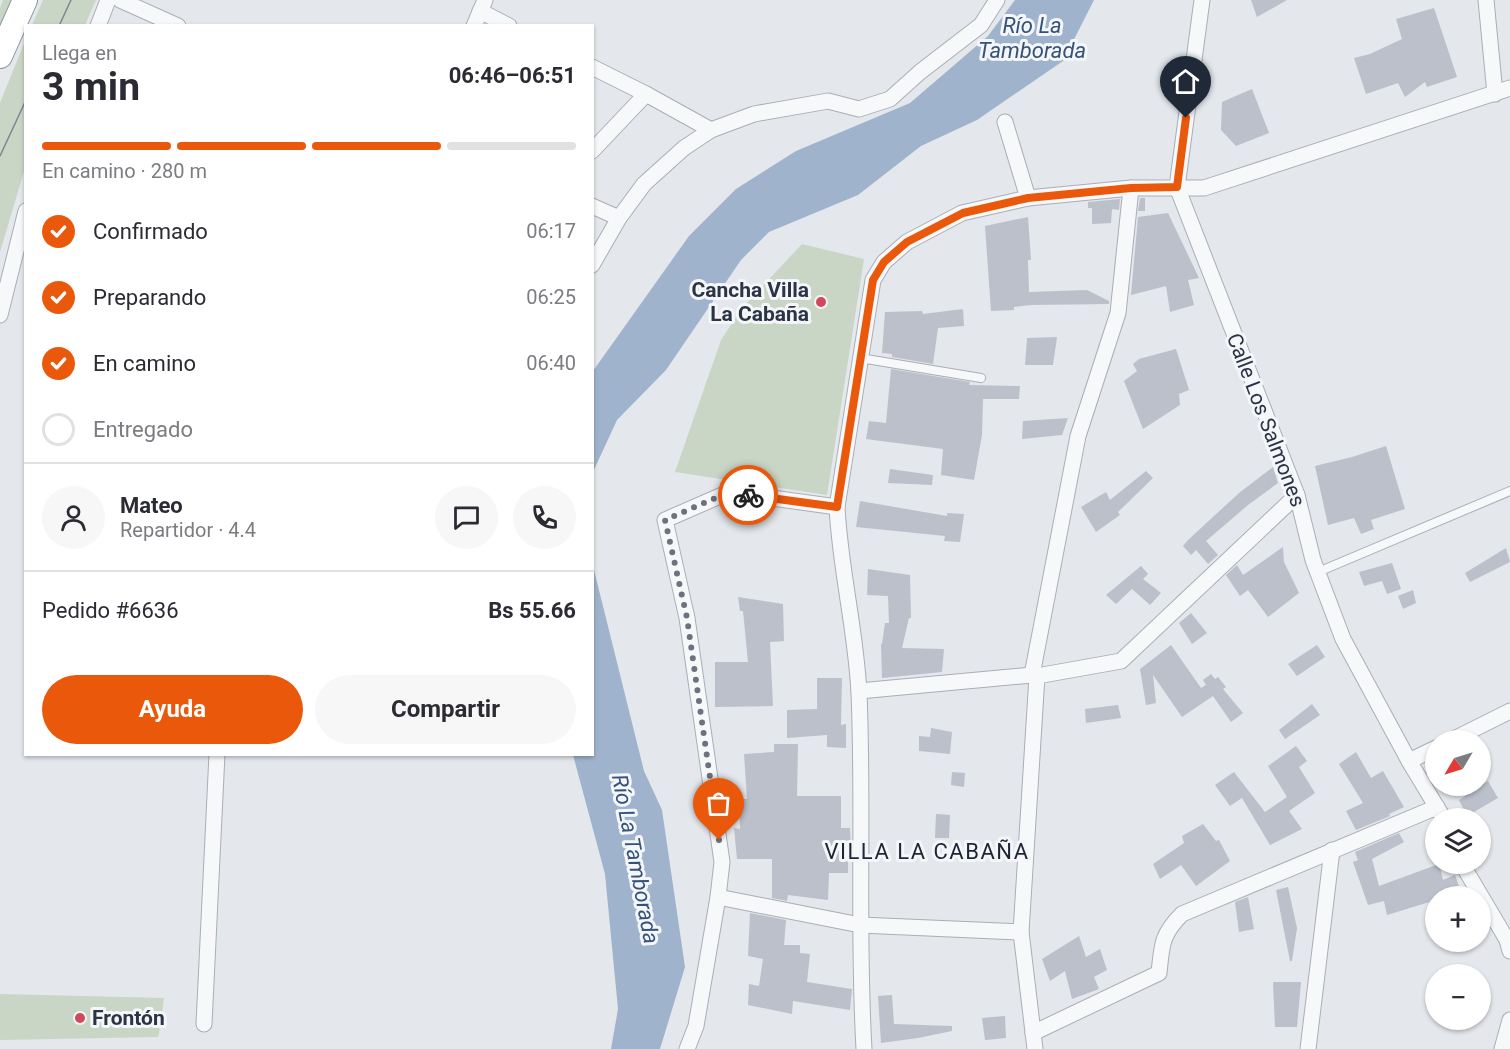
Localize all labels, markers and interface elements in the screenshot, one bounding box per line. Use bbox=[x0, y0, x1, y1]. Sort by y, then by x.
water label: Río La Tamborada bbox=[978, 13, 1086, 63]
text: Llega en bbox=[42, 41, 117, 65]
pin bbox=[1160, 56, 1211, 118]
text: 06:46–06:51 bbox=[449, 63, 576, 88]
text: 3 min bbox=[42, 64, 140, 110]
icon: home bbox=[1169, 65, 1202, 98]
text: En camino · 280 m bbox=[42, 159, 207, 183]
icon: check bbox=[42, 215, 75, 248]
text: Confirmado bbox=[93, 219, 208, 244]
text: 06:17 bbox=[526, 219, 576, 243]
place label: Cancha Villa La Cabaña bbox=[691, 278, 809, 326]
icon: check bbox=[42, 281, 75, 314]
text: Preparando bbox=[93, 285, 206, 310]
text: 06:25 bbox=[526, 285, 576, 309]
marker: Cancha Villa La Cabaña bbox=[814, 295, 828, 309]
street label: Calle Los Salmones bbox=[1222, 330, 1310, 510]
icon: check bbox=[42, 347, 75, 380]
text: En camino bbox=[93, 351, 196, 376]
text: 06:40 bbox=[526, 351, 576, 375]
text: Entregado bbox=[93, 417, 193, 442]
courier bbox=[718, 465, 778, 525]
icon: bike bbox=[732, 479, 765, 512]
button: person bbox=[42, 486, 105, 549]
button: chat bbox=[435, 486, 498, 549]
button: phone bbox=[513, 486, 576, 549]
text: Mateo bbox=[120, 493, 183, 518]
text: Repartidor · 4.4 bbox=[120, 518, 256, 542]
text: Pedido #6636 bbox=[42, 598, 179, 623]
text: Bs 55.66 bbox=[488, 598, 576, 623]
button: Ayuda bbox=[42, 675, 303, 744]
button: Compartir bbox=[315, 675, 576, 744]
north arrow bbox=[1425, 730, 1491, 796]
map controls bbox=[1425, 730, 1491, 1030]
water label: Río La Tamborada bbox=[607, 772, 664, 946]
pin bbox=[693, 778, 744, 840]
icon: bag bbox=[702, 787, 735, 820]
button: layers bbox=[1425, 808, 1491, 874]
district label: VILLA LA CABAÑA bbox=[824, 839, 1030, 864]
button: + bbox=[1425, 886, 1491, 952]
button: − bbox=[1425, 964, 1491, 1030]
place label: Frontón bbox=[92, 1006, 165, 1030]
marker: Frontón bbox=[73, 1011, 87, 1025]

